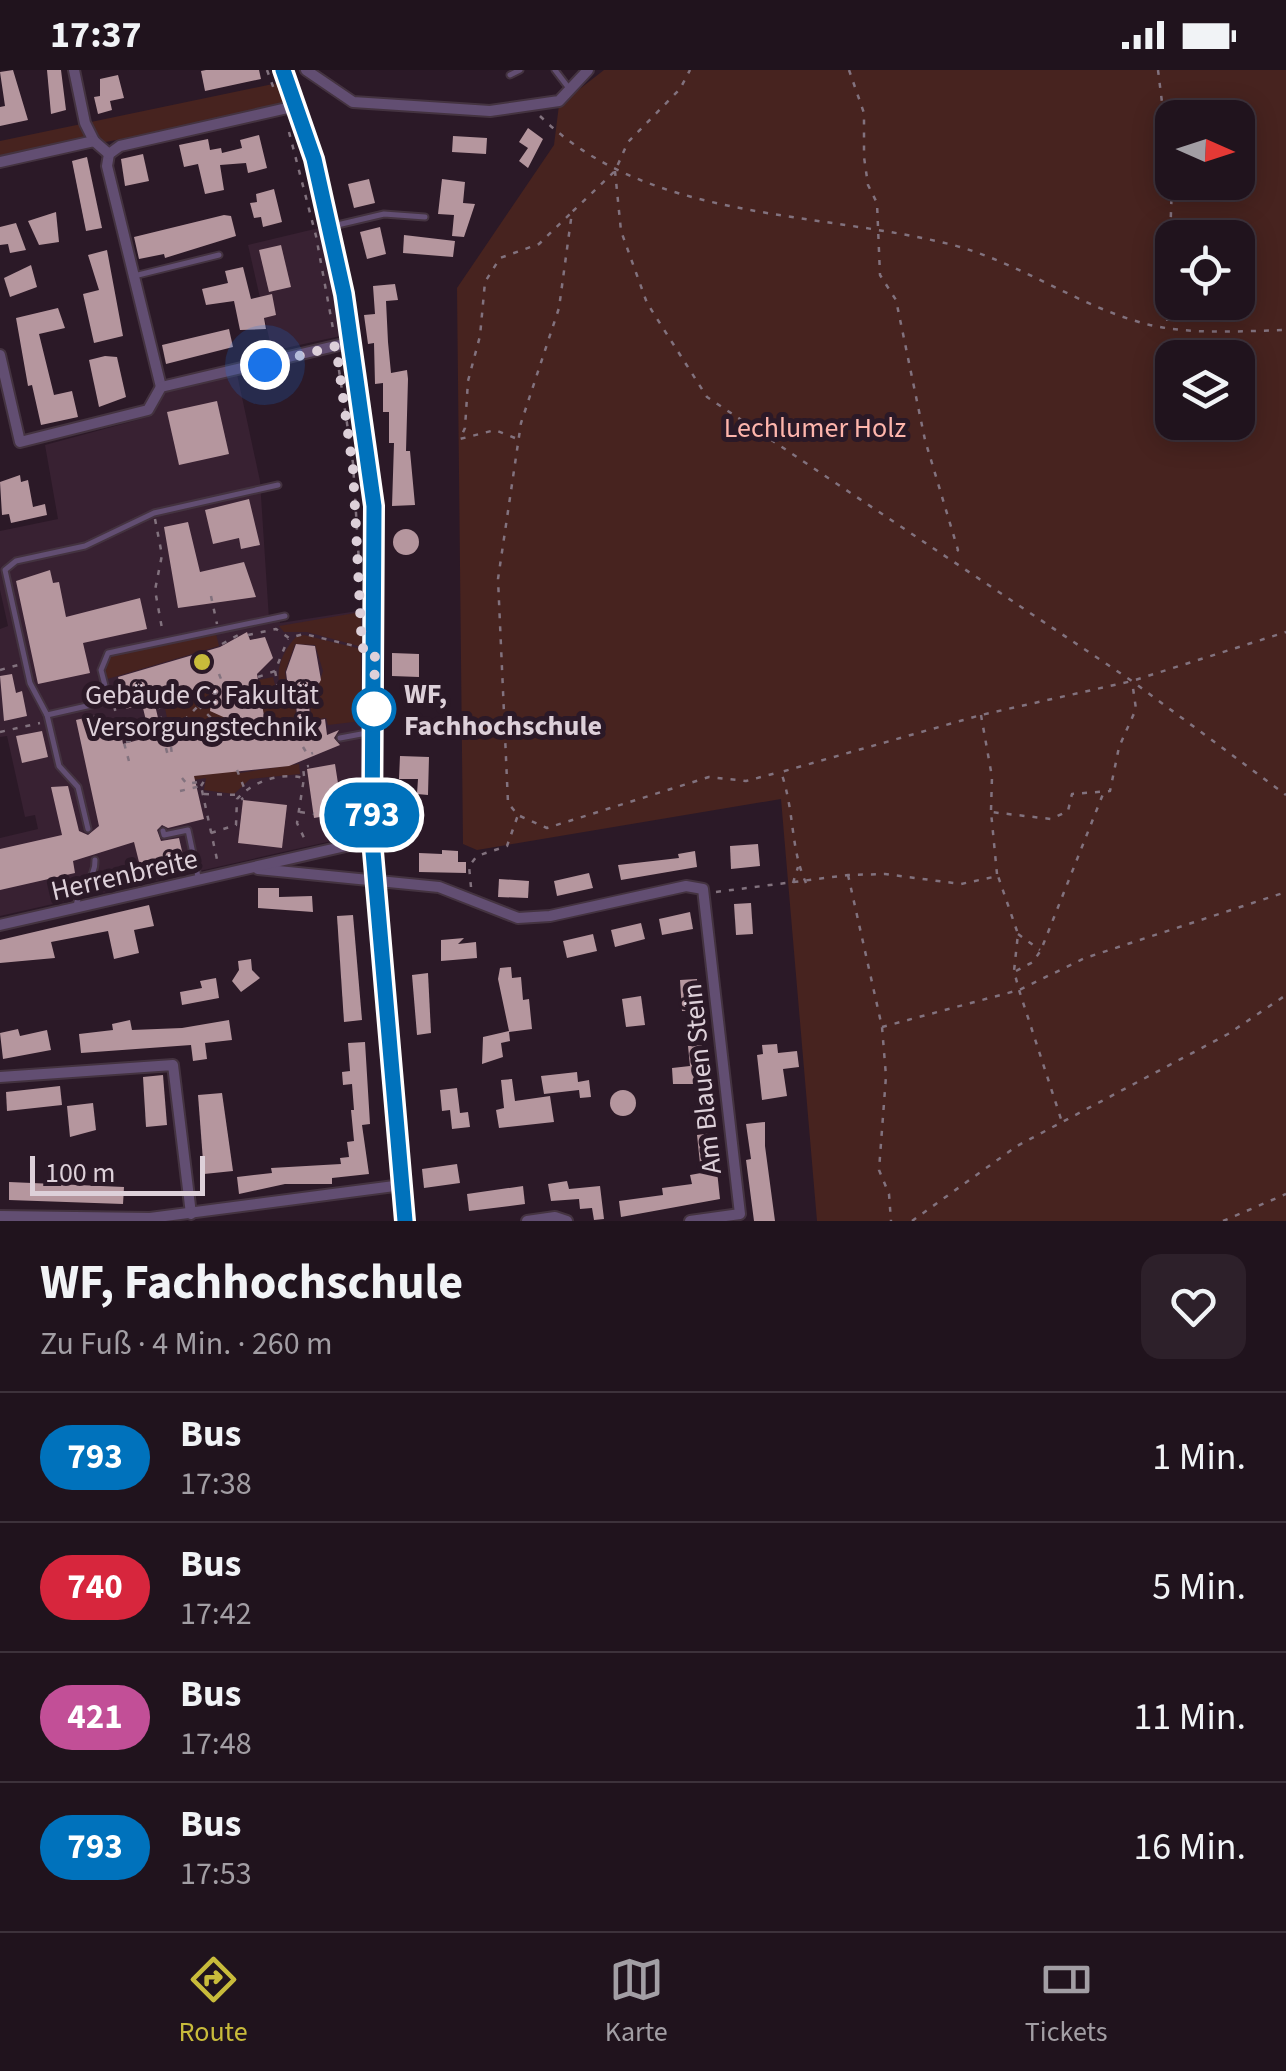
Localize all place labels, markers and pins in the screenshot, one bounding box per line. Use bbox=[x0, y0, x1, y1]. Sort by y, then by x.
marker: Gebäude C: Fakultät Versorgungstechnik bbox=[191, 651, 213, 673]
place label: WF, Fachhochschule bbox=[404, 674, 602, 746]
place label: Gebäude C: Fakultät Versorgungstechnik bbox=[85, 675, 320, 747]
marker: WF, Fachhochschule bbox=[353, 688, 395, 730]

